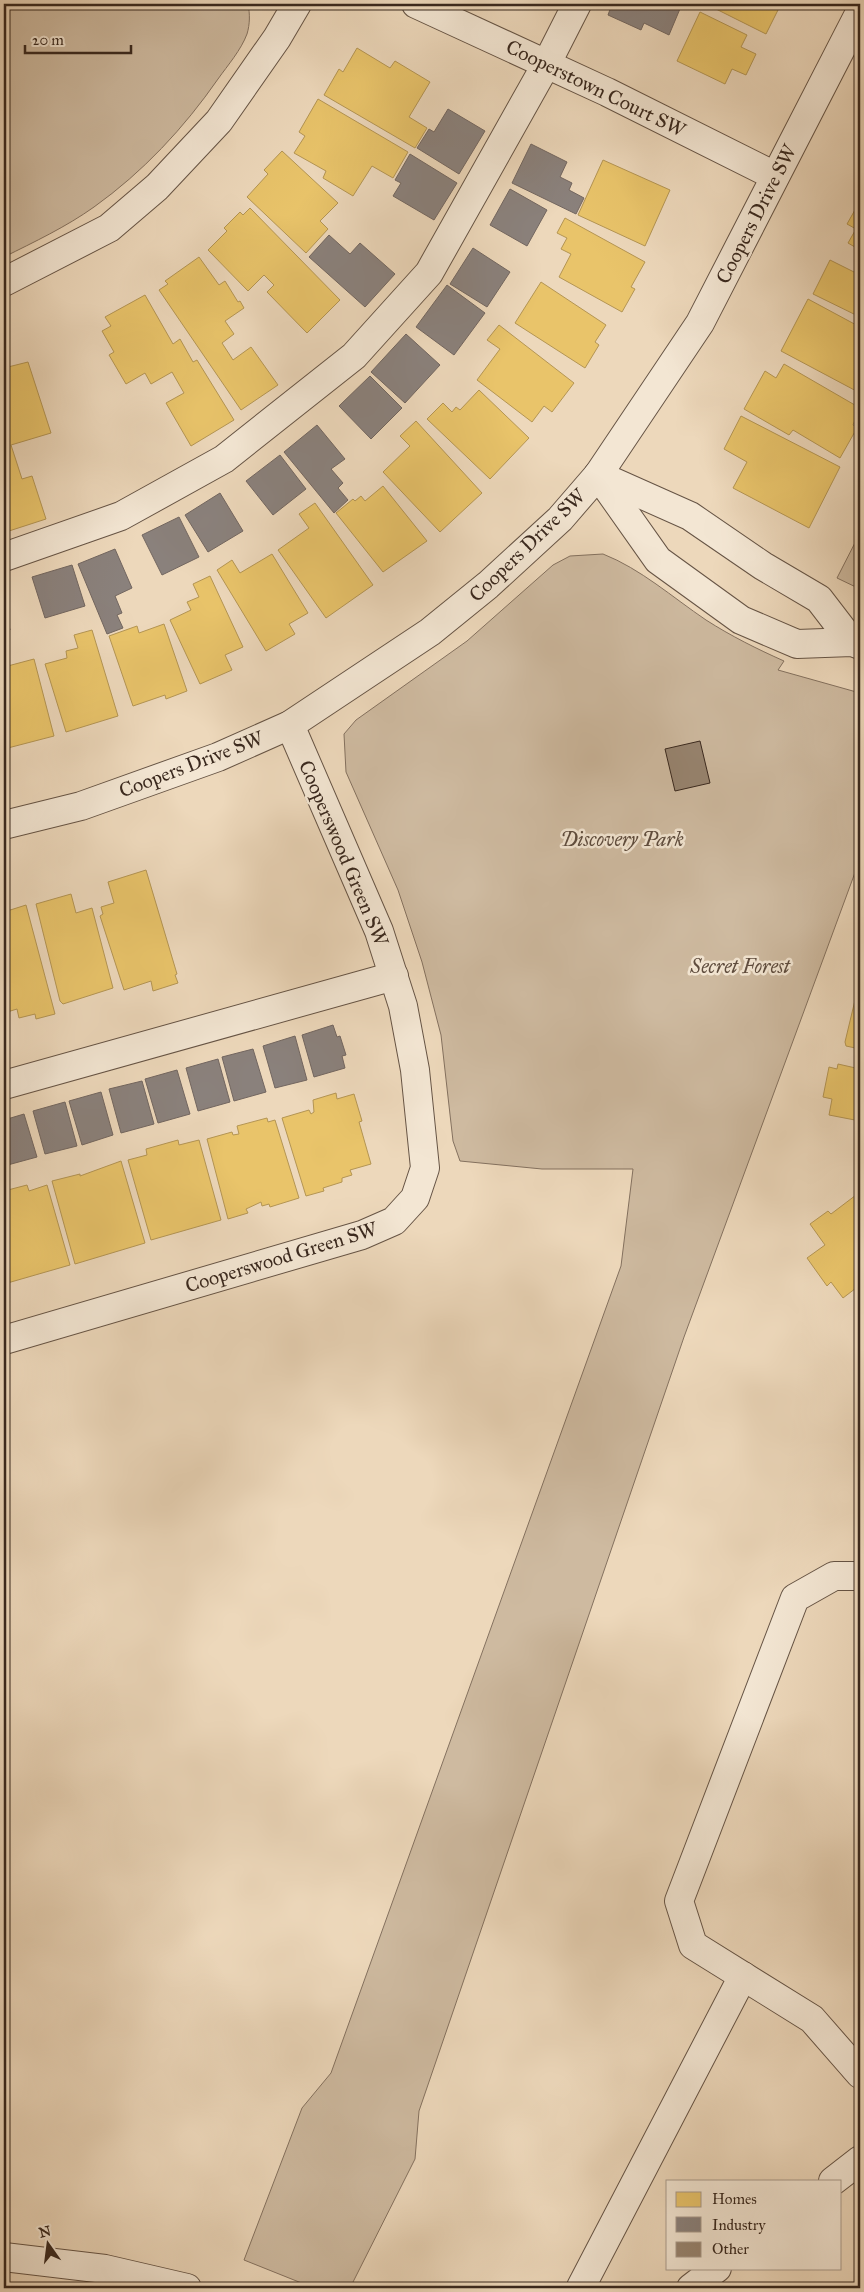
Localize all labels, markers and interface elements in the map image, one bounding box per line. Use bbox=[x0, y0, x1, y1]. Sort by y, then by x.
scale bar bbox=[25, 22, 131, 54]
text: 20 m bbox=[32, 31, 64, 49]
street label: Cooperstown Court SW bbox=[502, 34, 691, 142]
street label: Coopers Drive SW bbox=[711, 140, 802, 287]
street label: Coopers Drive SW bbox=[464, 483, 591, 607]
street label: Coopers Drive SW bbox=[115, 725, 267, 803]
street label: Cooperswood Green SW bbox=[294, 757, 394, 950]
park label: Discovery Park bbox=[560, 827, 684, 851]
park label: Secret Forest bbox=[689, 954, 792, 978]
street label: Cooperswood Green SW bbox=[182, 1216, 381, 1298]
legend bbox=[666, 2180, 842, 2270]
text: Homes bbox=[712, 2190, 757, 2208]
text: Industry bbox=[712, 2216, 766, 2234]
north arrow bbox=[22, 2220, 72, 2270]
text: N bbox=[37, 2222, 53, 2242]
text: Other bbox=[712, 2240, 749, 2258]

